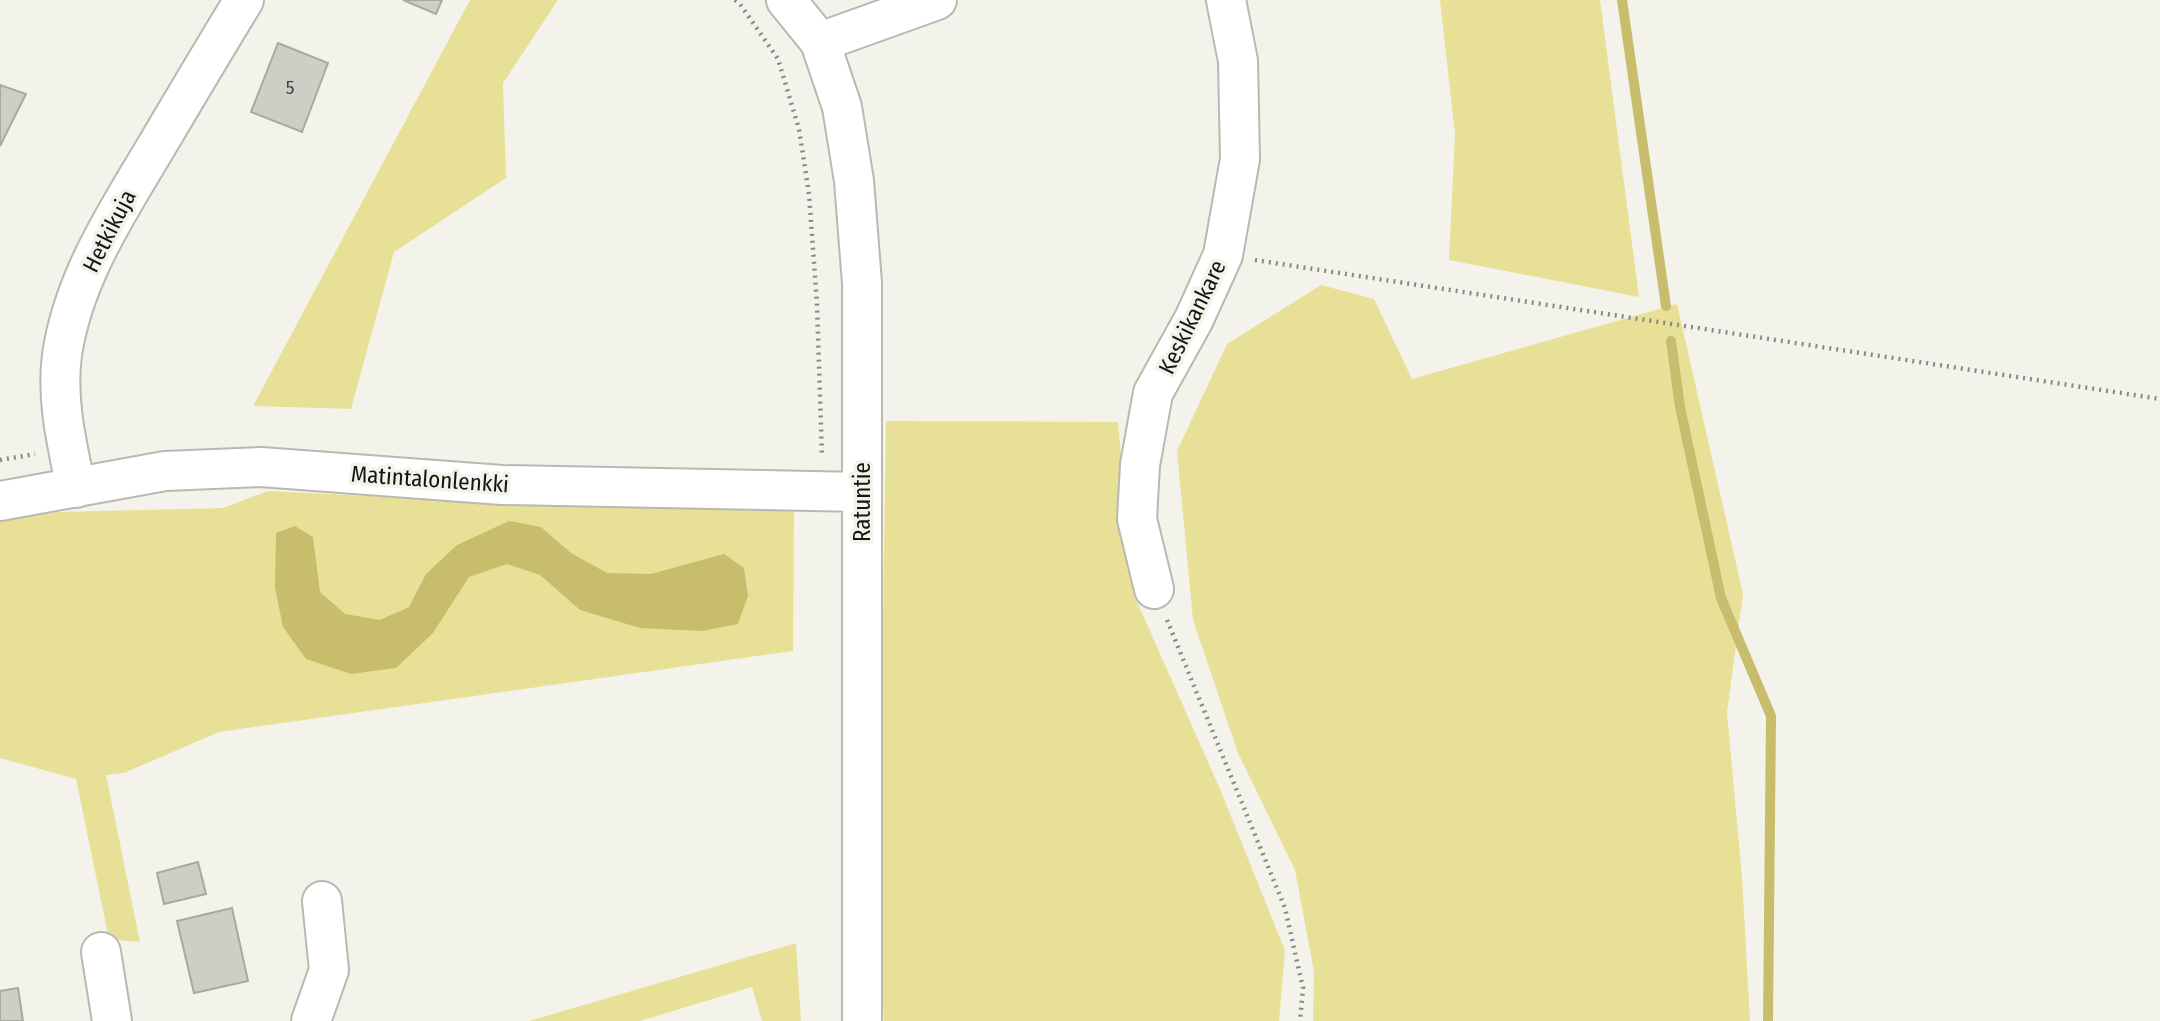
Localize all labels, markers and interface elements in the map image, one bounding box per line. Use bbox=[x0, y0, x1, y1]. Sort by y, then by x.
house number: 5 bbox=[286, 76, 294, 99]
street label: Hetkikuja bbox=[76, 185, 142, 277]
street label: Keskikankare bbox=[1152, 255, 1232, 379]
street label: Matintalonlenkki bbox=[350, 460, 510, 498]
street label: Ratuntie bbox=[848, 462, 876, 542]

